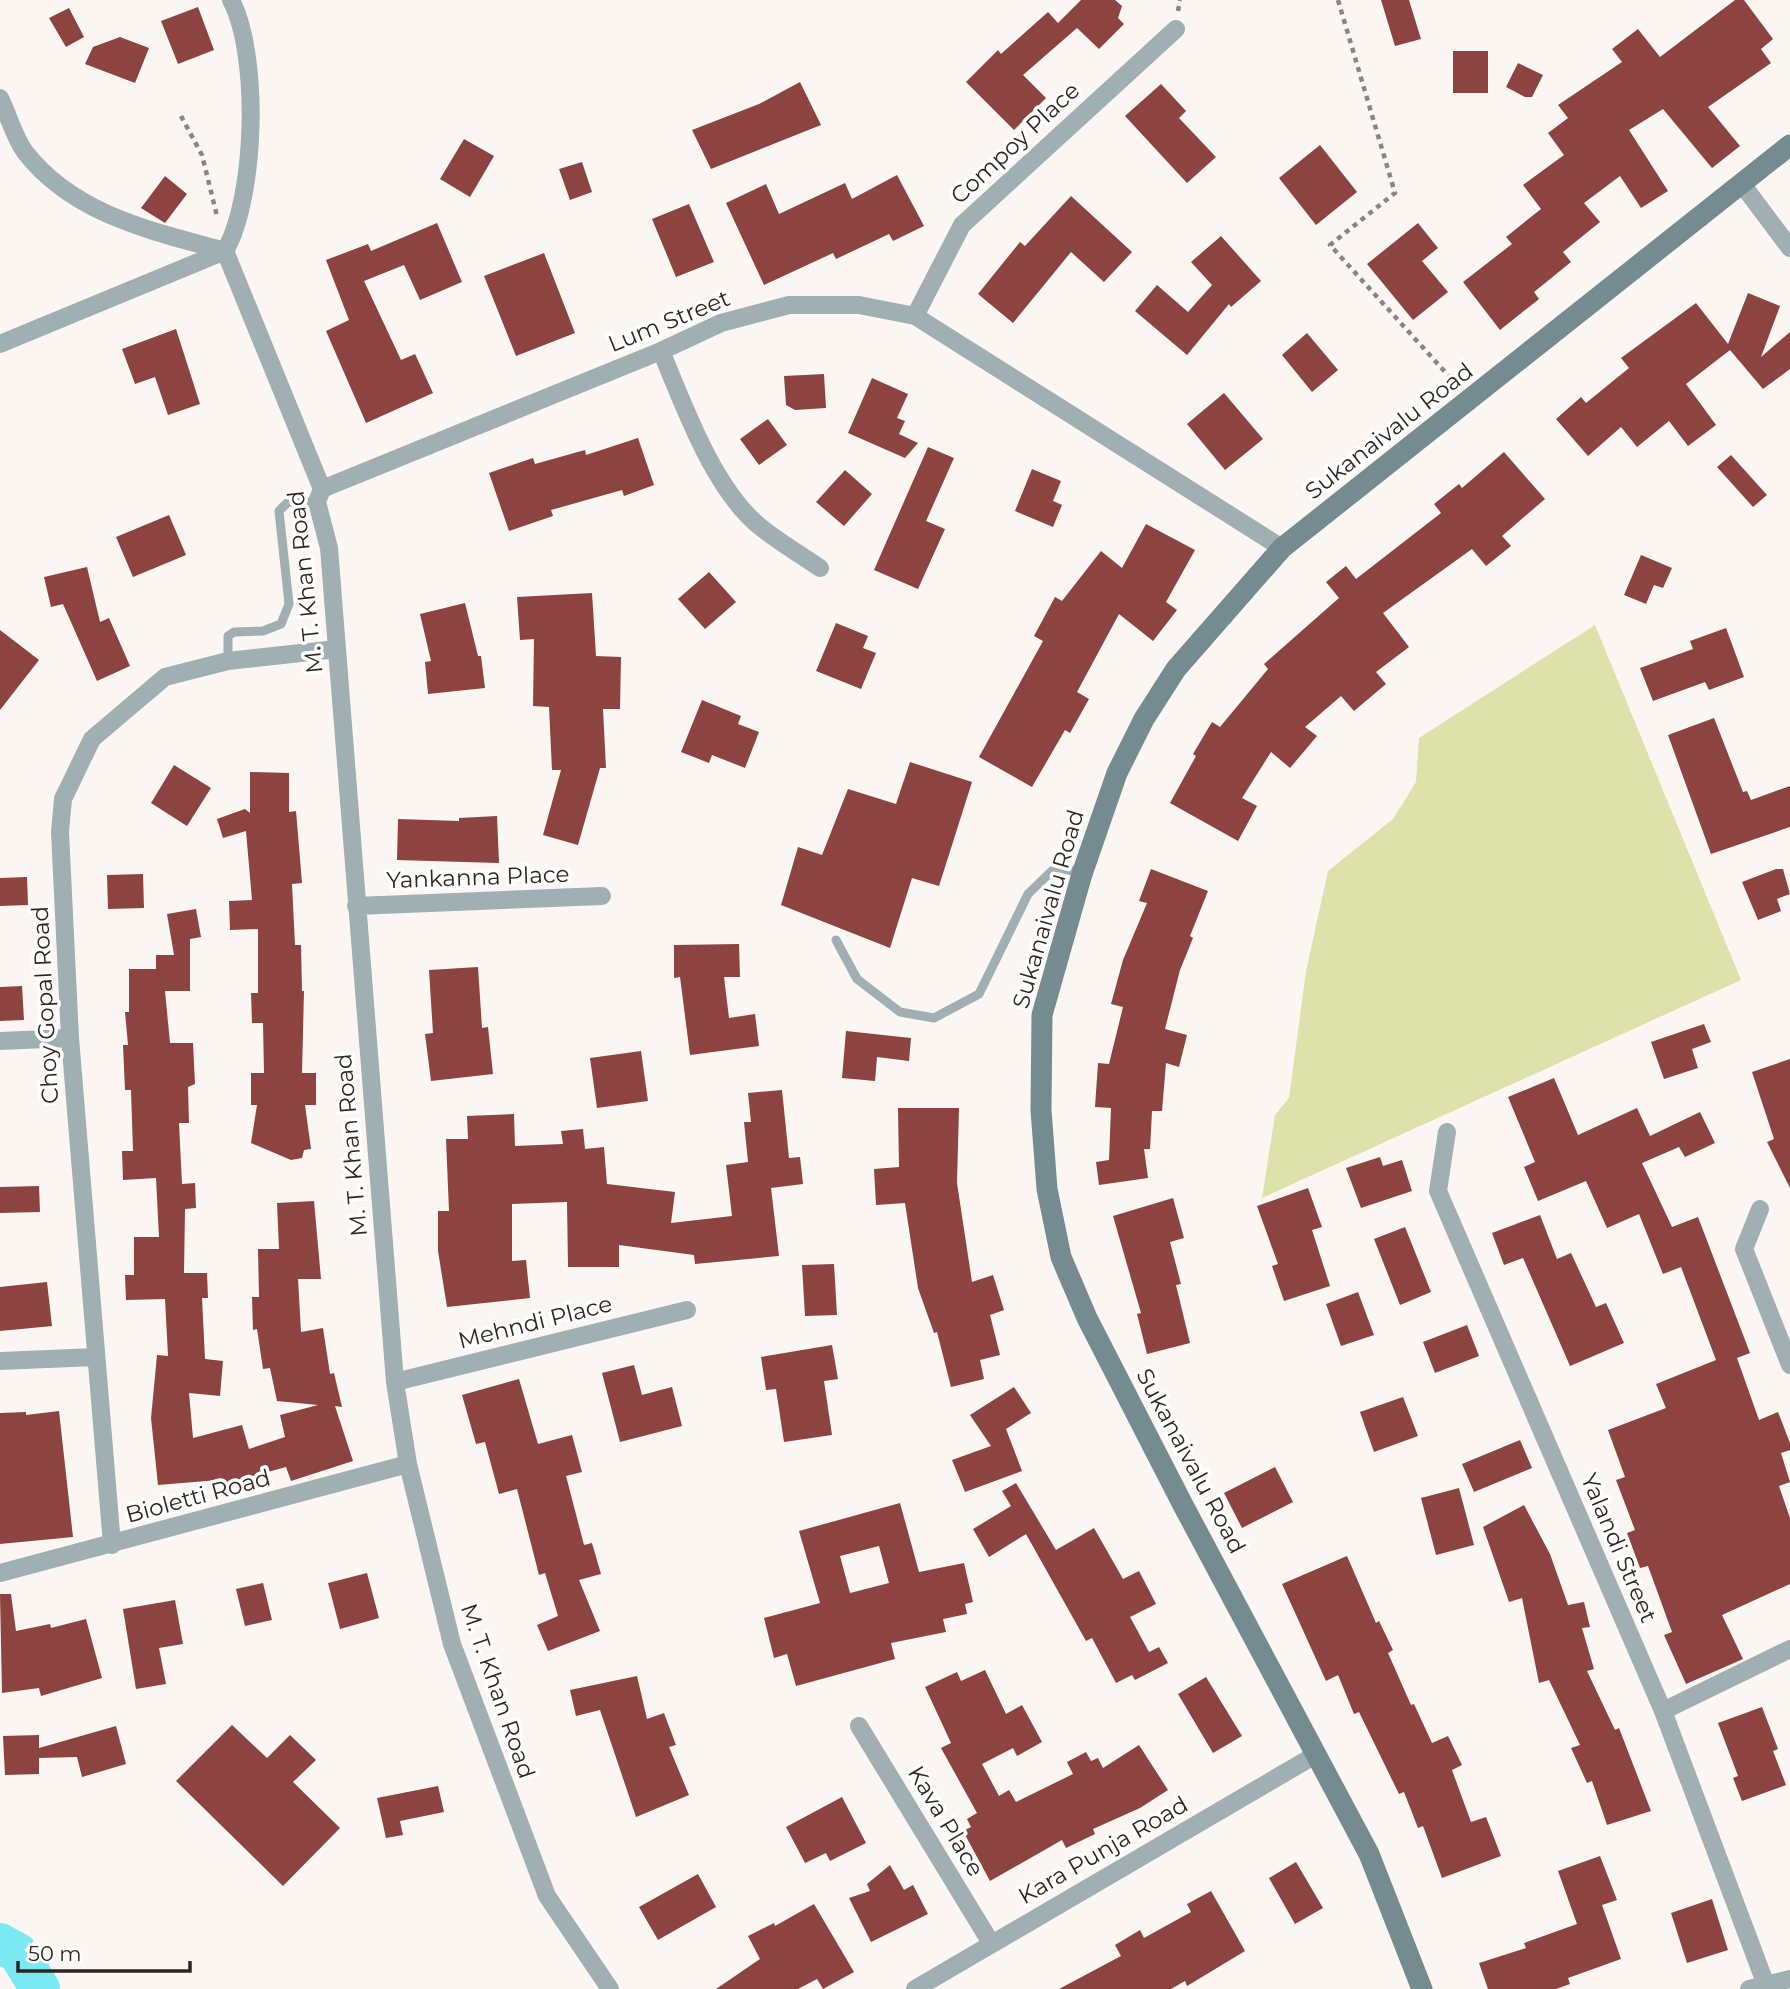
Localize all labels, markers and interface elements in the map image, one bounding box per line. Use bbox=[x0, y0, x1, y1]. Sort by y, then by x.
street label: Compoy Place bbox=[945, 76, 1085, 210]
street label: Lum Street bbox=[604, 284, 734, 358]
street label: Sukanaivalu Road bbox=[1299, 357, 1479, 505]
street label: M. T. Khan Road bbox=[281, 489, 329, 675]
street label: Sukanaivalu Road bbox=[1006, 806, 1090, 1012]
street label: Yankanna Place bbox=[386, 860, 570, 894]
street label: Choy Gopal Road bbox=[26, 905, 64, 1105]
street label: M. T. Khan Road bbox=[329, 1052, 373, 1238]
street label: Mehndi Place bbox=[455, 1289, 615, 1355]
street label: Sukanaivalu Road bbox=[1130, 1364, 1252, 1558]
street label: Bioletti Road bbox=[123, 1463, 273, 1529]
street label: Yalandi Street bbox=[1575, 1469, 1663, 1627]
street label: M. T. Khan Road bbox=[455, 1600, 541, 1782]
street label: Kava Place bbox=[902, 1761, 990, 1881]
street label: Kara Punja Road bbox=[1013, 1790, 1193, 1910]
scale bar bbox=[18, 1930, 189, 1974]
text: 50 m bbox=[28, 1941, 82, 1966]

